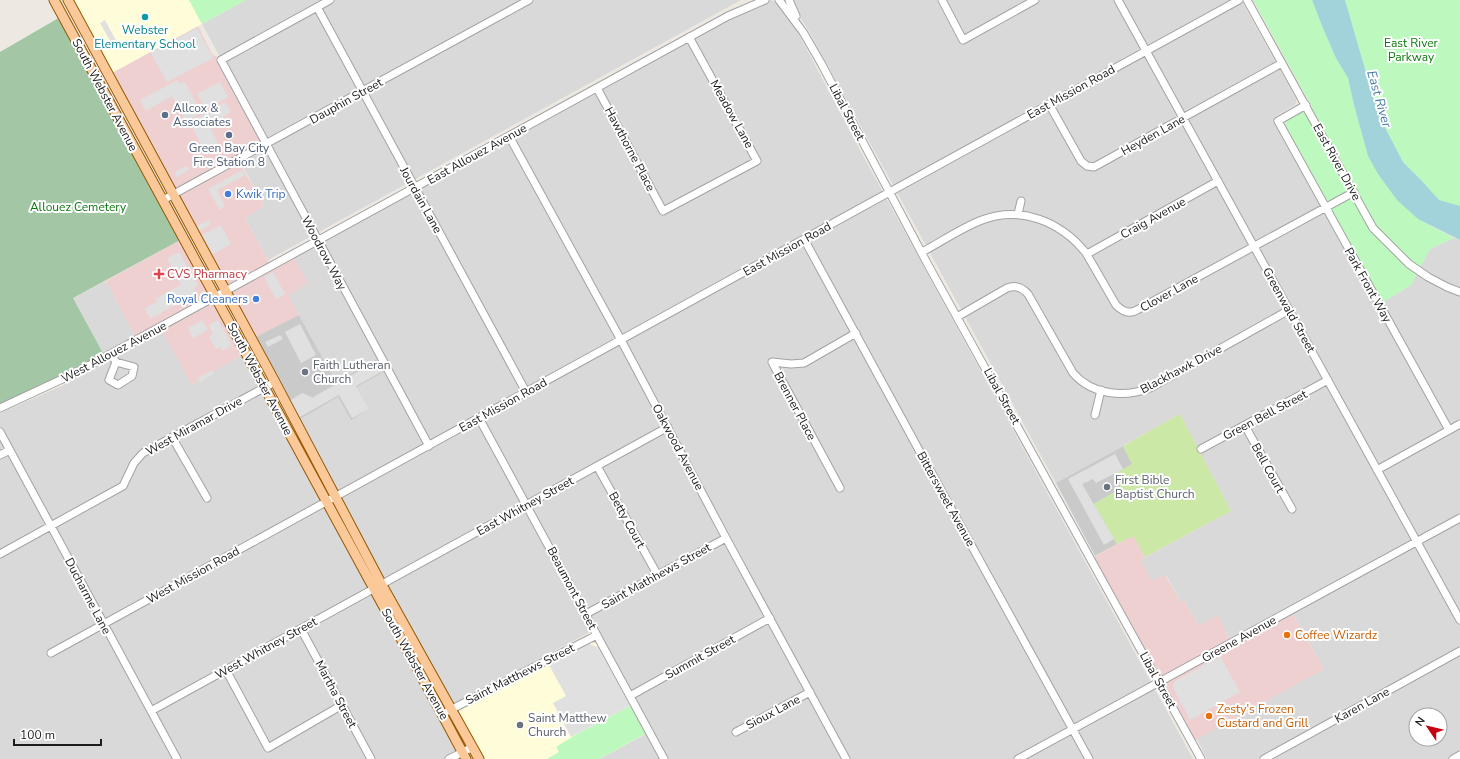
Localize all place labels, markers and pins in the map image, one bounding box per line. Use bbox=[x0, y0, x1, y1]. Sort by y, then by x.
marker: Webster Elementary School bbox=[140, 12, 150, 22]
place label: Webster Elementary School bbox=[94, 22, 196, 52]
place label: Allcox & Associates bbox=[173, 100, 231, 130]
marker: Allcox & Associates bbox=[160, 110, 170, 120]
marker: Green Bay City Fire Station 8 bbox=[224, 130, 234, 140]
place label: Green Bay City Fire Station 8 bbox=[189, 140, 270, 170]
place label: Kwik Trip bbox=[236, 186, 286, 202]
marker: Kwik Trip bbox=[223, 189, 233, 199]
place label: CVS Pharmacy bbox=[167, 266, 248, 282]
marker: CVS Pharmacy bbox=[154, 269, 164, 279]
place label: Royal Cleaners bbox=[167, 291, 248, 307]
marker: Royal Cleaners bbox=[251, 294, 261, 304]
place label: Faith Lutheran Church bbox=[313, 357, 391, 387]
marker: Faith Lutheran Church bbox=[300, 367, 310, 377]
place label: First Bible Baptist Church bbox=[1115, 472, 1195, 502]
marker: First Bible Baptist Church bbox=[1102, 482, 1112, 492]
place label: Coffee Wizardz bbox=[1295, 627, 1378, 643]
marker: Coffee Wizardz bbox=[1282, 630, 1292, 640]
place label: Zesty's Frozen Custard and Grill bbox=[1217, 701, 1309, 731]
place label: Saint Matthew Church bbox=[528, 710, 607, 740]
marker: Zesty's Frozen Custard and Grill bbox=[1204, 711, 1214, 721]
marker: Saint Matthew Church bbox=[515, 720, 525, 730]

